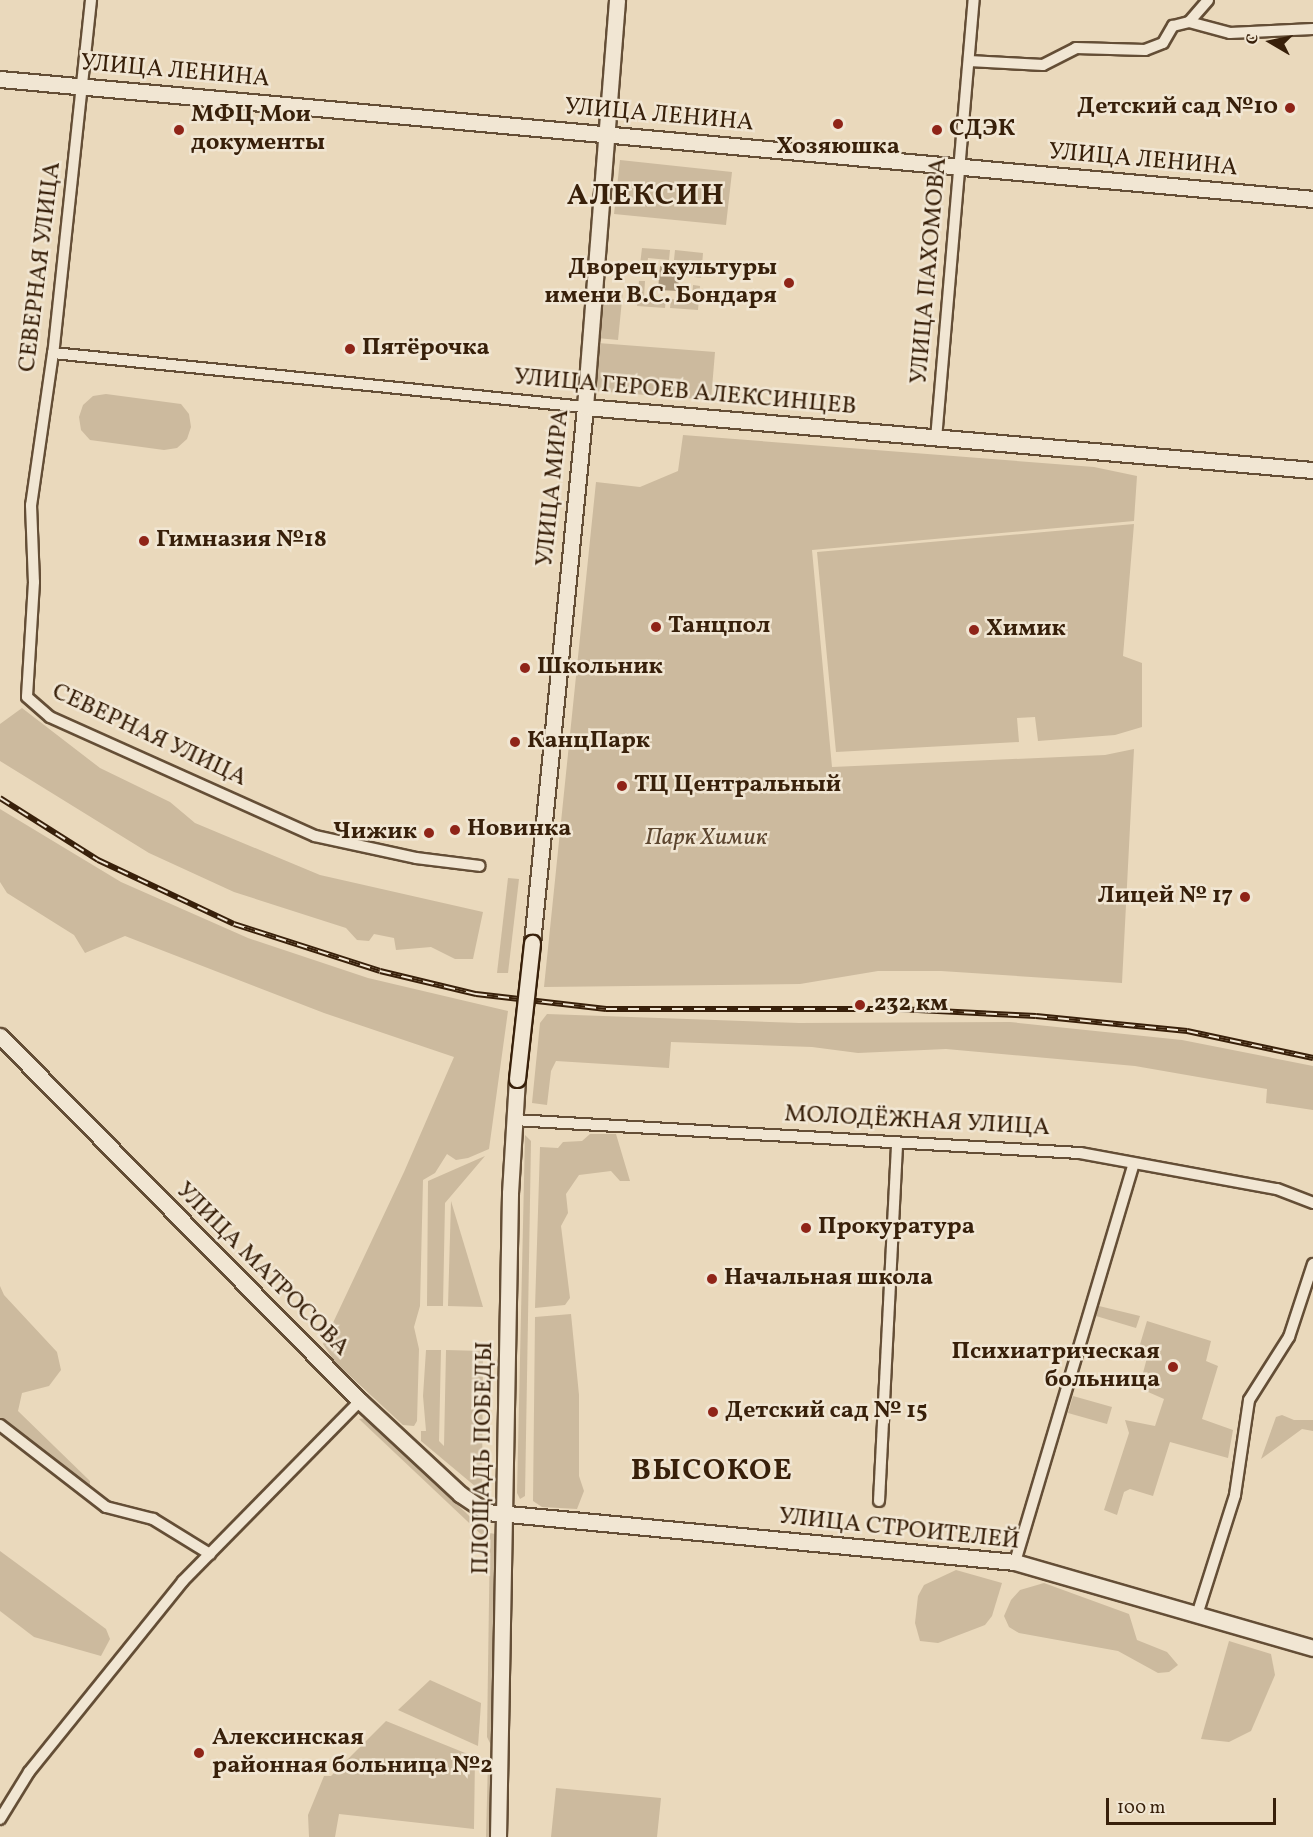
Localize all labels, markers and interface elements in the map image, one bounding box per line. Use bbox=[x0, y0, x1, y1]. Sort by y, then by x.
north arrow bbox=[1241, 12, 1301, 72]
text: С bbox=[1242, 32, 1265, 46]
street label: УЛИЦА ЛЕНИНА bbox=[79, 49, 271, 95]
street label: УЛИЦА ЛЕНИНА bbox=[563, 93, 755, 139]
place label: Детский сад №10 bbox=[1077, 94, 1278, 122]
marker: Детский сад №10 bbox=[1283, 101, 1297, 115]
place label: МФЦ Мои документы bbox=[191, 102, 325, 158]
place label: СДЭК bbox=[949, 116, 1015, 144]
marker: Хозяюшка bbox=[831, 117, 845, 131]
marker: МФЦ Мои документы bbox=[172, 123, 186, 137]
marker: СДЭК bbox=[930, 123, 944, 137]
place label: Хозяюшка bbox=[776, 134, 900, 162]
street label: УЛИЦА ЛЕНИНА bbox=[1047, 138, 1239, 184]
street label: УЛИЦА ПАХОМОВА bbox=[906, 157, 954, 385]
street label: СЕВЕРНАЯ УЛИЦА bbox=[14, 160, 68, 374]
district label: АЛЕКСИН bbox=[567, 178, 725, 214]
place label: Дворец культуры имени В.С. Бондаря bbox=[545, 255, 777, 311]
marker: Дворец культуры имени В.С. Бондаря bbox=[782, 276, 796, 290]
place label: Пятёрочка bbox=[362, 335, 490, 363]
marker: Пятёрочка bbox=[343, 342, 357, 356]
street label: УЛИЦА ГЕРОЕВ АЛЕКСИНЦЕВ bbox=[512, 364, 858, 422]
street label: УЛИЦА МИРА bbox=[531, 408, 577, 568]
place label: Гимназия №18 bbox=[156, 527, 327, 555]
marker: Гимназия №18 bbox=[137, 534, 151, 548]
place label: Танцпол bbox=[668, 613, 770, 641]
place label: Химик bbox=[986, 616, 1066, 644]
marker: Танцпол bbox=[649, 620, 663, 634]
marker: Химик bbox=[967, 623, 981, 637]
place label: Школьник bbox=[537, 654, 663, 682]
marker: Школьник bbox=[518, 661, 532, 675]
street label: СЕВЕРНАЯ УЛИЦА bbox=[47, 678, 251, 794]
place label: КанцПарк bbox=[527, 728, 650, 756]
marker: КанцПарк bbox=[508, 735, 522, 749]
place label: ТЦ Центральный bbox=[634, 772, 841, 800]
marker: ТЦ Центральный bbox=[615, 779, 629, 793]
place label: Новинка bbox=[467, 816, 571, 844]
place label: Чижик bbox=[333, 819, 417, 847]
marker: Новинка bbox=[448, 823, 462, 837]
park label: Парк Химик bbox=[645, 825, 767, 853]
marker: Чижик bbox=[422, 826, 436, 840]
place label: Лицей № 17 bbox=[1098, 883, 1233, 911]
marker: Лицей № 17 bbox=[1238, 890, 1252, 904]
place label: 232 км bbox=[874, 991, 948, 1019]
marker: 232 км bbox=[851, 996, 869, 1014]
street label: МОЛОДЁЖНАЯ УЛИЦА bbox=[784, 1101, 1050, 1143]
street label: УЛИЦА МАТРОСОВА bbox=[169, 1177, 355, 1363]
place label: Прокуратура bbox=[818, 1214, 975, 1242]
marker: Прокуратура bbox=[799, 1221, 813, 1235]
place label: Начальная школа bbox=[724, 1265, 933, 1293]
marker: Начальная школа bbox=[705, 1272, 719, 1286]
place label: Психиатрическая больница bbox=[951, 1339, 1160, 1395]
street label: ПЛОЩАДЬ ПОБЕДЫ bbox=[468, 1341, 500, 1575]
marker: Психиатрическая больница bbox=[1164, 1358, 1182, 1376]
place label: Детский сад № 15 bbox=[725, 1398, 928, 1426]
marker: Детский сад № 15 bbox=[706, 1405, 720, 1419]
district label: ВЫСОКОЕ bbox=[631, 1453, 793, 1489]
street label: УЛИЦА СТРОИТЕЛЕЙ bbox=[777, 1503, 1021, 1557]
place label: Алексинская районная больница №2 bbox=[212, 1725, 493, 1781]
marker: Алексинская районная больница №2 bbox=[190, 1744, 208, 1762]
scale bar bbox=[1109, 1786, 1278, 1824]
text: 100 m bbox=[1117, 1796, 1166, 1821]

